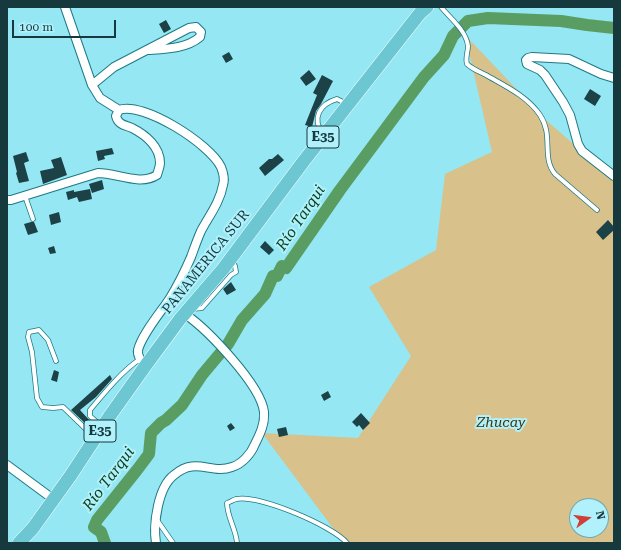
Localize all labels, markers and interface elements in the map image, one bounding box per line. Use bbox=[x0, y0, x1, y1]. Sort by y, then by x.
scale bar bbox=[14, 12, 118, 38]
text: 100 m bbox=[19, 20, 53, 34]
road number: E35 bbox=[307, 126, 339, 148]
water label: Río Tarqui bbox=[273, 182, 329, 254]
street label: PANAMERICA SUR bbox=[159, 206, 253, 318]
park label: Zhucay bbox=[477, 415, 525, 431]
road number: E35 bbox=[84, 420, 116, 442]
water label: Río Tarqui bbox=[79, 444, 139, 514]
north arrow bbox=[569, 498, 609, 538]
text: N bbox=[593, 510, 607, 521]

